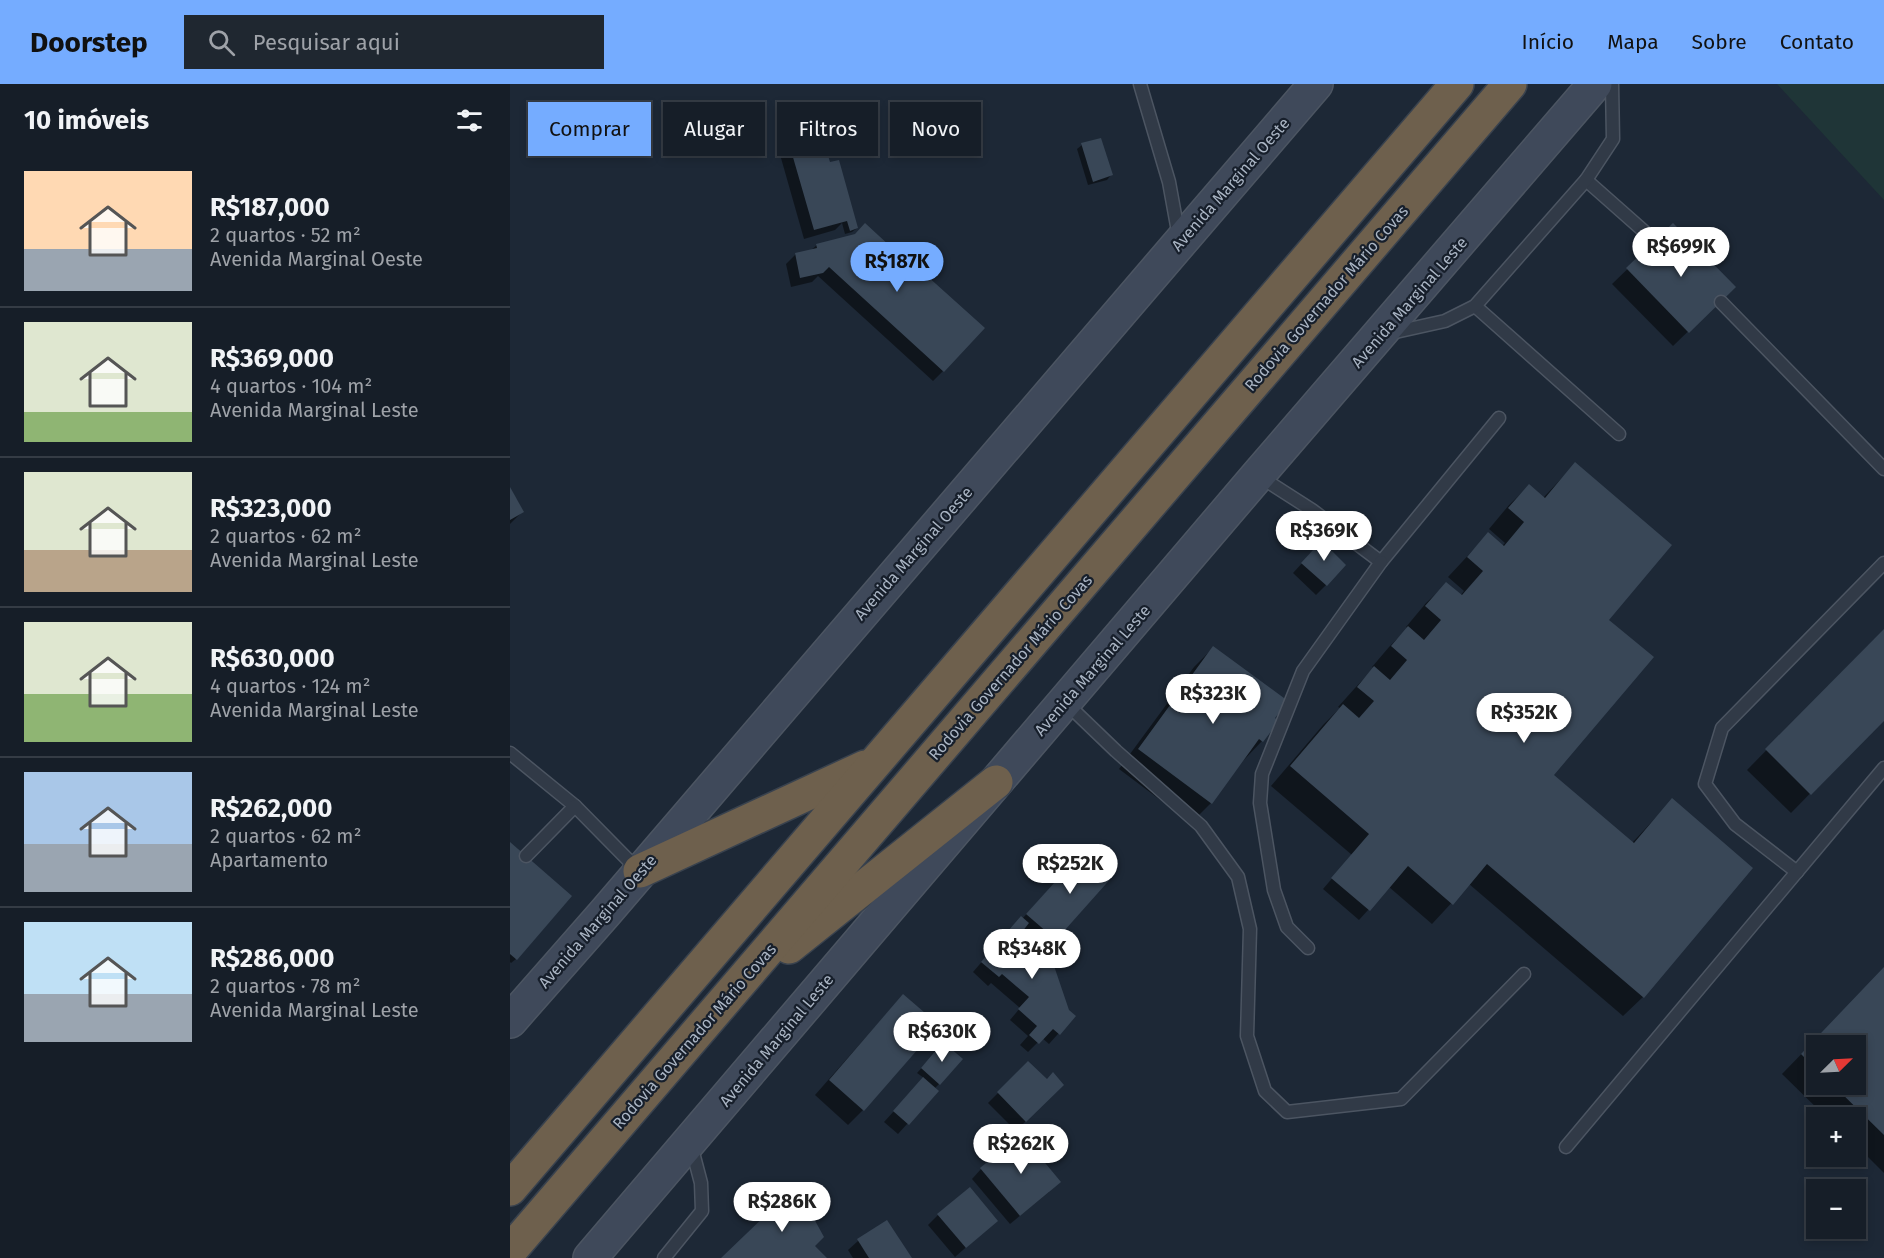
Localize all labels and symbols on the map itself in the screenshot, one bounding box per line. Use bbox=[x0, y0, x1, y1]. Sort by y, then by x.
street label: Avenida Marginal Oeste bbox=[1167, 114, 1293, 255]
street label: Rodovia Governador Mário Covas bbox=[1241, 202, 1412, 395]
pin: R$699K bbox=[1632, 227, 1730, 278]
street label: Avenida Marginal Leste bbox=[1347, 233, 1471, 372]
pin: R$187K bbox=[848, 242, 946, 293]
street label: Avenida Marginal Oeste bbox=[850, 483, 976, 624]
pin: R$369K bbox=[1275, 511, 1373, 562]
street label: Rodovia Governador Mário Covas bbox=[925, 571, 1096, 764]
street label: Avenida Marginal Leste bbox=[1030, 601, 1154, 740]
pin: R$323K bbox=[1164, 674, 1262, 725]
pin: R$352K bbox=[1475, 693, 1573, 744]
pin: R$252K bbox=[1021, 844, 1119, 895]
street label: Avenida Marginal Oeste bbox=[534, 851, 660, 992]
pin: R$348K bbox=[983, 929, 1081, 980]
street label: Rodovia Governador Mário Covas bbox=[609, 940, 780, 1133]
street label: Avenida Marginal Leste bbox=[715, 970, 837, 1110]
pin: R$630K bbox=[893, 1012, 991, 1063]
north arrow bbox=[1806, 1035, 1866, 1095]
pin: R$262K bbox=[972, 1124, 1070, 1175]
pin: R$286K bbox=[733, 1182, 831, 1233]

